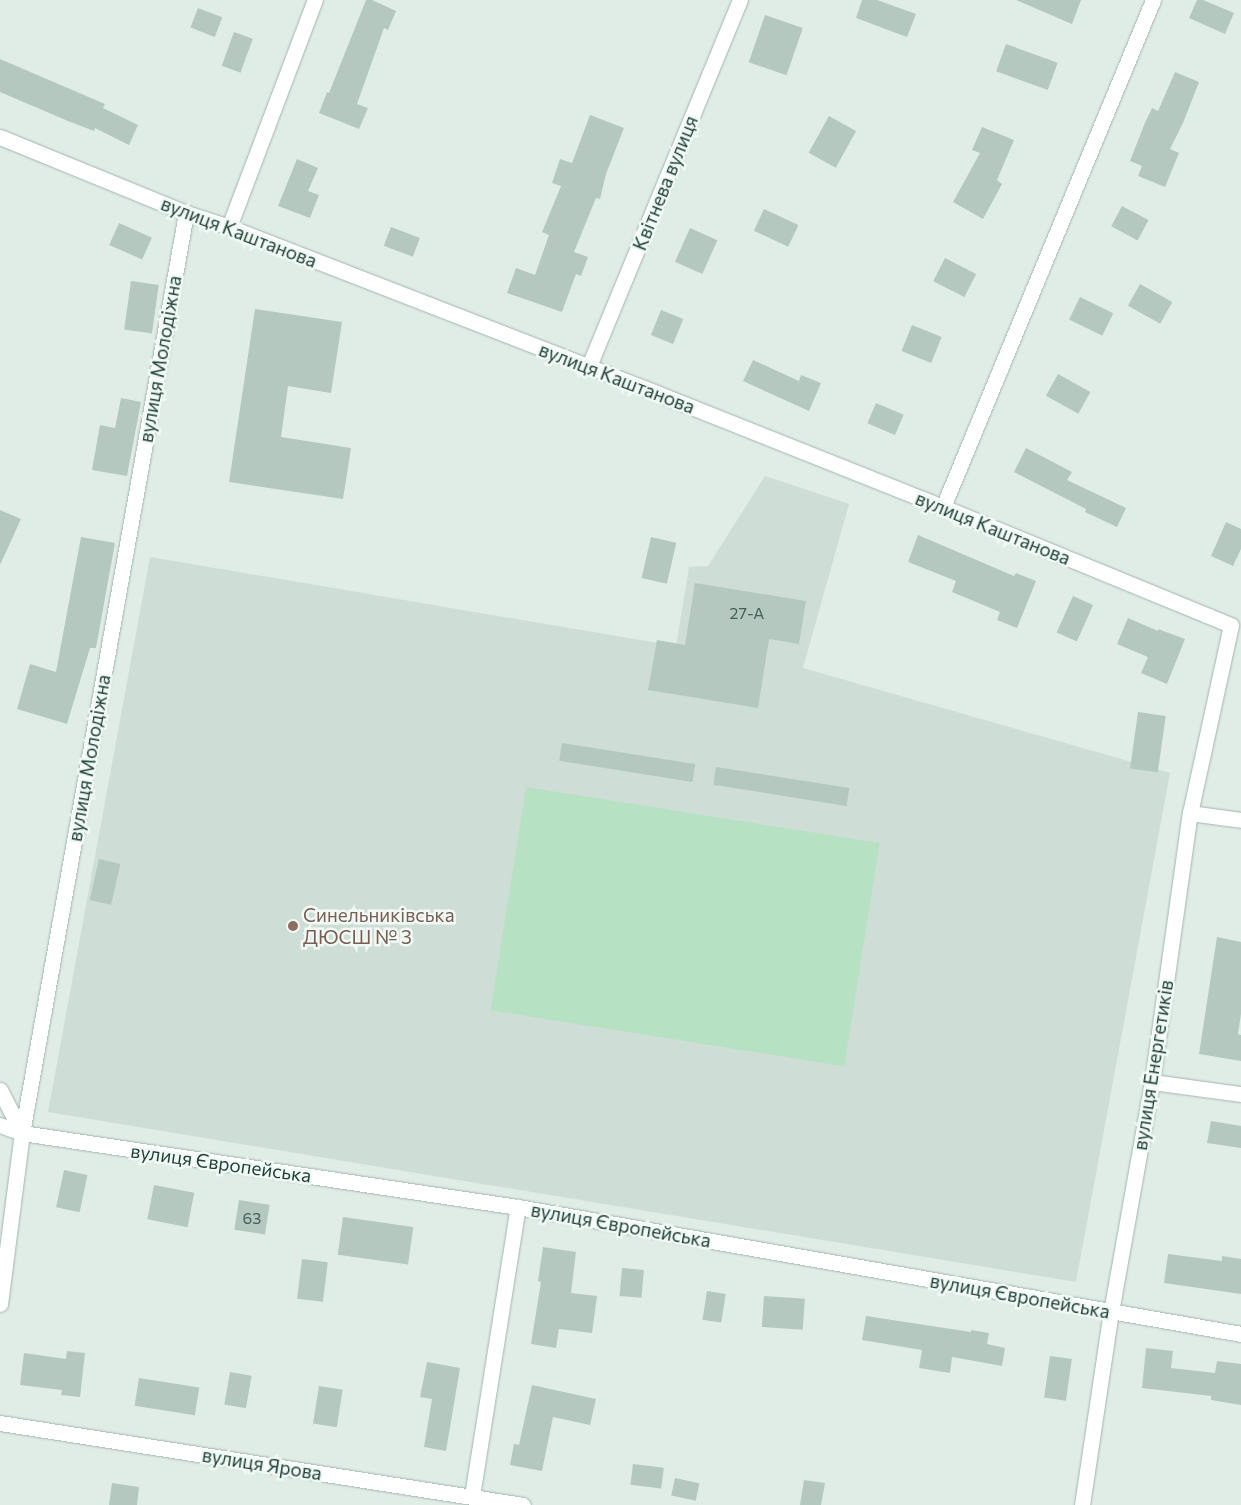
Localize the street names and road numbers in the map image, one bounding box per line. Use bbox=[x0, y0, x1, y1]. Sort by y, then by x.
street label: Квітнева вулиця bbox=[628, 112, 702, 254]
street label: вулиця Каштанова bbox=[158, 192, 320, 272]
street label: вулиця Молодіжна bbox=[134, 274, 186, 444]
street label: вулиця Каштанова bbox=[536, 338, 698, 418]
street label: вулиця Каштанова bbox=[912, 487, 1074, 569]
street label: вулиця Молодіжна bbox=[63, 673, 115, 843]
street label: вулиця Енергетиків bbox=[1128, 978, 1178, 1152]
street label: вулиця Європейська bbox=[129, 1139, 313, 1187]
street label: вулиця Європейська bbox=[529, 1198, 713, 1252]
street label: вулиця Європейська bbox=[928, 1269, 1112, 1323]
street label: вулиця Ярова bbox=[201, 1443, 323, 1485]

